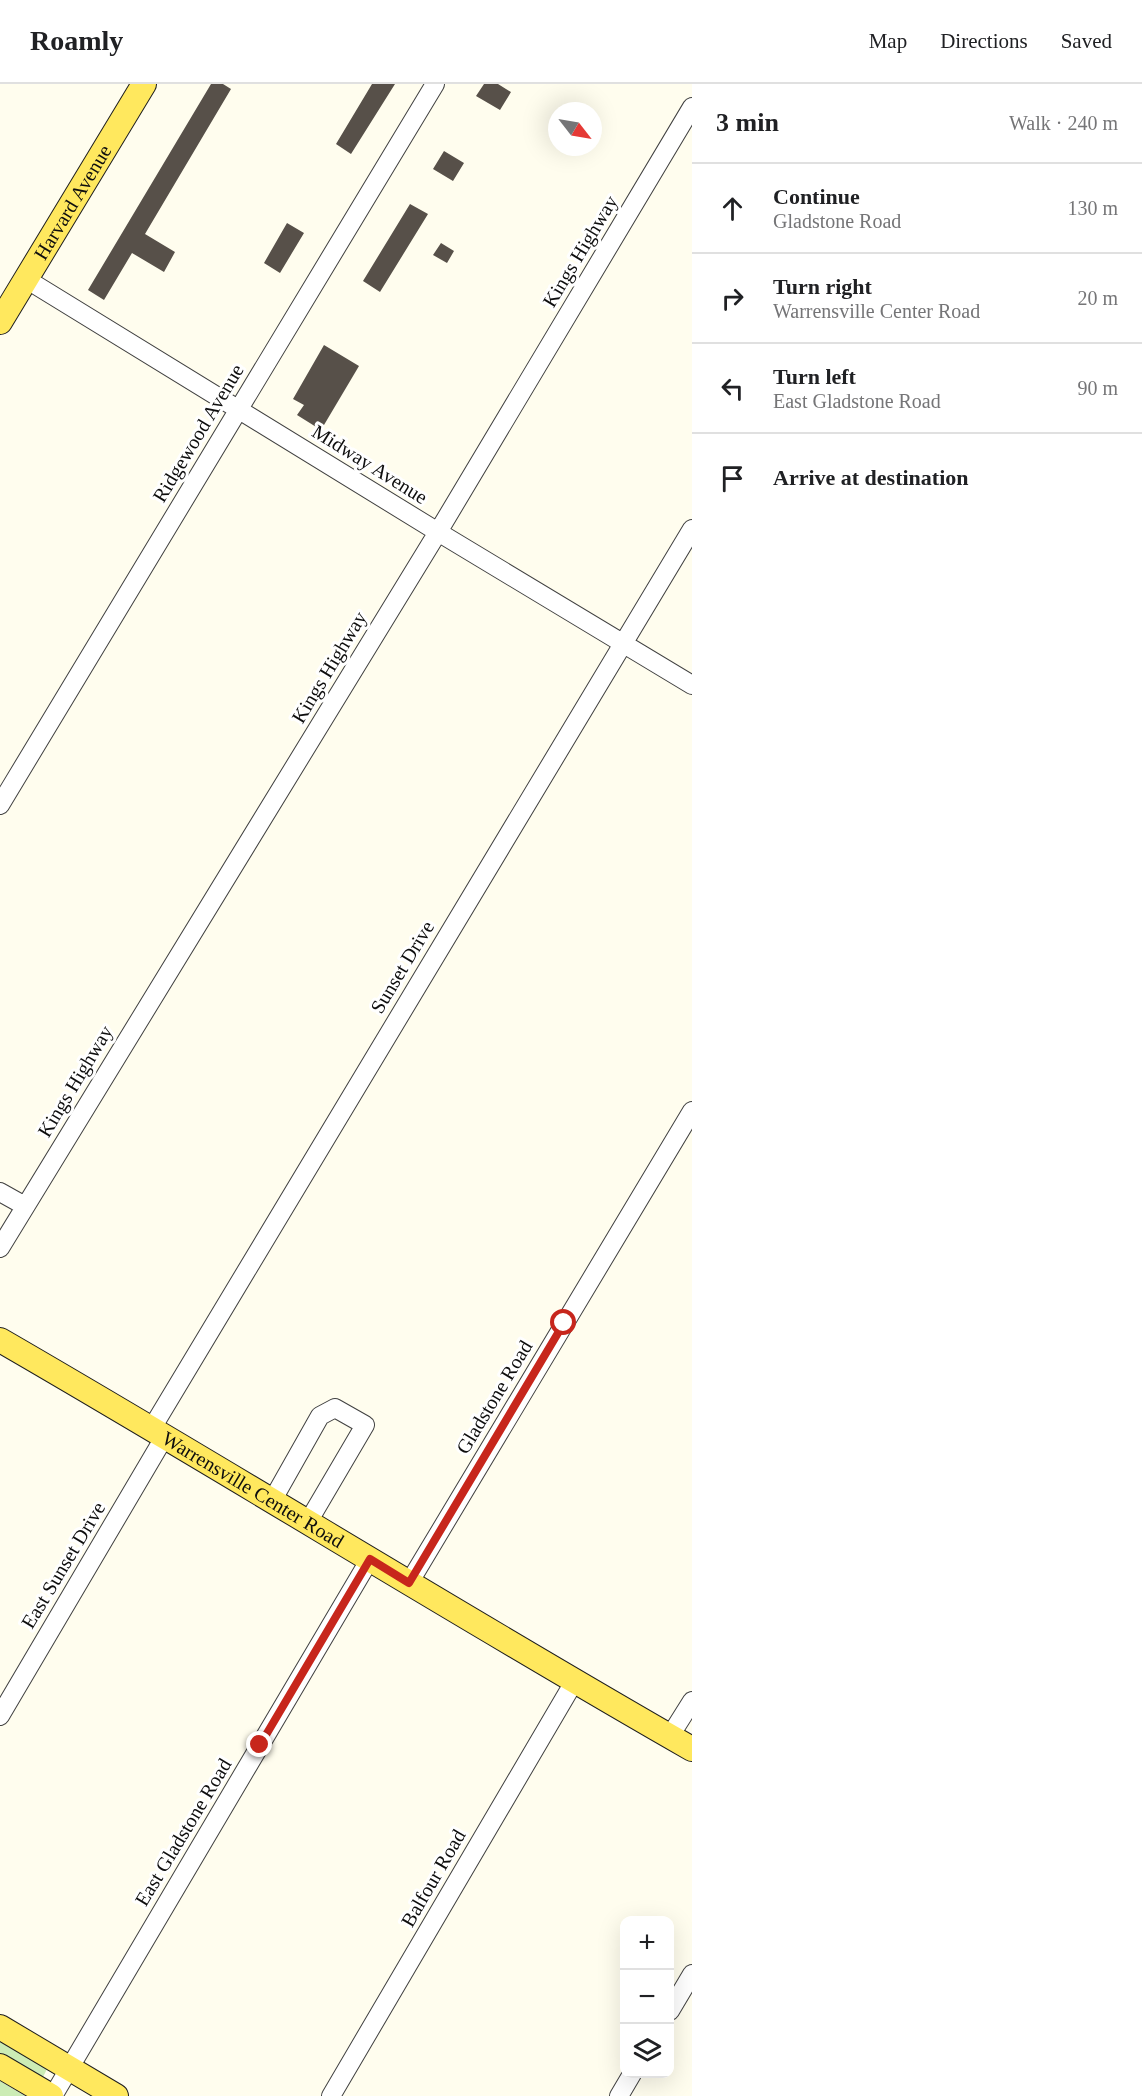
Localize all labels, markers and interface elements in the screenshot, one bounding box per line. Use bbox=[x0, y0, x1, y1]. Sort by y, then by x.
text: Roamly bbox=[30, 25, 123, 56]
text: Map bbox=[869, 29, 907, 53]
text: Directions bbox=[940, 29, 1028, 53]
text: Saved bbox=[1061, 29, 1112, 53]
north arrow bbox=[548, 102, 602, 156]
text: 3 min bbox=[716, 108, 779, 137]
text: Walk · 240 m bbox=[1009, 112, 1118, 134]
street label: Harvard Avenue bbox=[29, 141, 116, 264]
text: Continue bbox=[773, 184, 860, 209]
street label: Kings Highway bbox=[538, 191, 623, 311]
icon: ahead bbox=[716, 192, 749, 225]
text: 130 m bbox=[1067, 197, 1118, 219]
text: Gladstone Road bbox=[773, 210, 901, 232]
text: Turn right bbox=[773, 274, 872, 299]
icon: right bbox=[716, 282, 749, 315]
text: 20 m bbox=[1077, 287, 1118, 309]
text: Warrensville Center Road bbox=[773, 300, 980, 322]
street label: Ridgewood Avenue bbox=[148, 360, 249, 506]
text: Turn left bbox=[773, 364, 856, 389]
icon: left bbox=[716, 372, 749, 405]
text: 90 m bbox=[1077, 377, 1118, 399]
text: East Gladstone Road bbox=[773, 390, 941, 412]
street label: Midway Avenue bbox=[308, 420, 432, 509]
icon: arrive bbox=[716, 462, 749, 495]
text: Arrive at destination bbox=[773, 465, 969, 490]
street label: Kings Highway bbox=[287, 607, 372, 727]
street label: Sunset Drive bbox=[366, 917, 438, 1017]
street label: Kings Highway bbox=[33, 1021, 118, 1141]
route start bbox=[550, 1309, 576, 1335]
street label: Gladstone Road bbox=[452, 1336, 536, 1458]
street label: Warrensville Center Road bbox=[159, 1427, 348, 1552]
street label: East Sunset Drive bbox=[17, 1498, 109, 1632]
route end bbox=[246, 1731, 272, 1757]
street label: East Gladstone Road bbox=[130, 1754, 236, 1910]
street label: Balfour Road bbox=[396, 1826, 470, 1930]
map controls bbox=[620, 1916, 674, 2078]
button: + bbox=[620, 1916, 674, 1970]
button: − bbox=[620, 1970, 674, 2024]
button: layers bbox=[620, 2024, 674, 2078]

